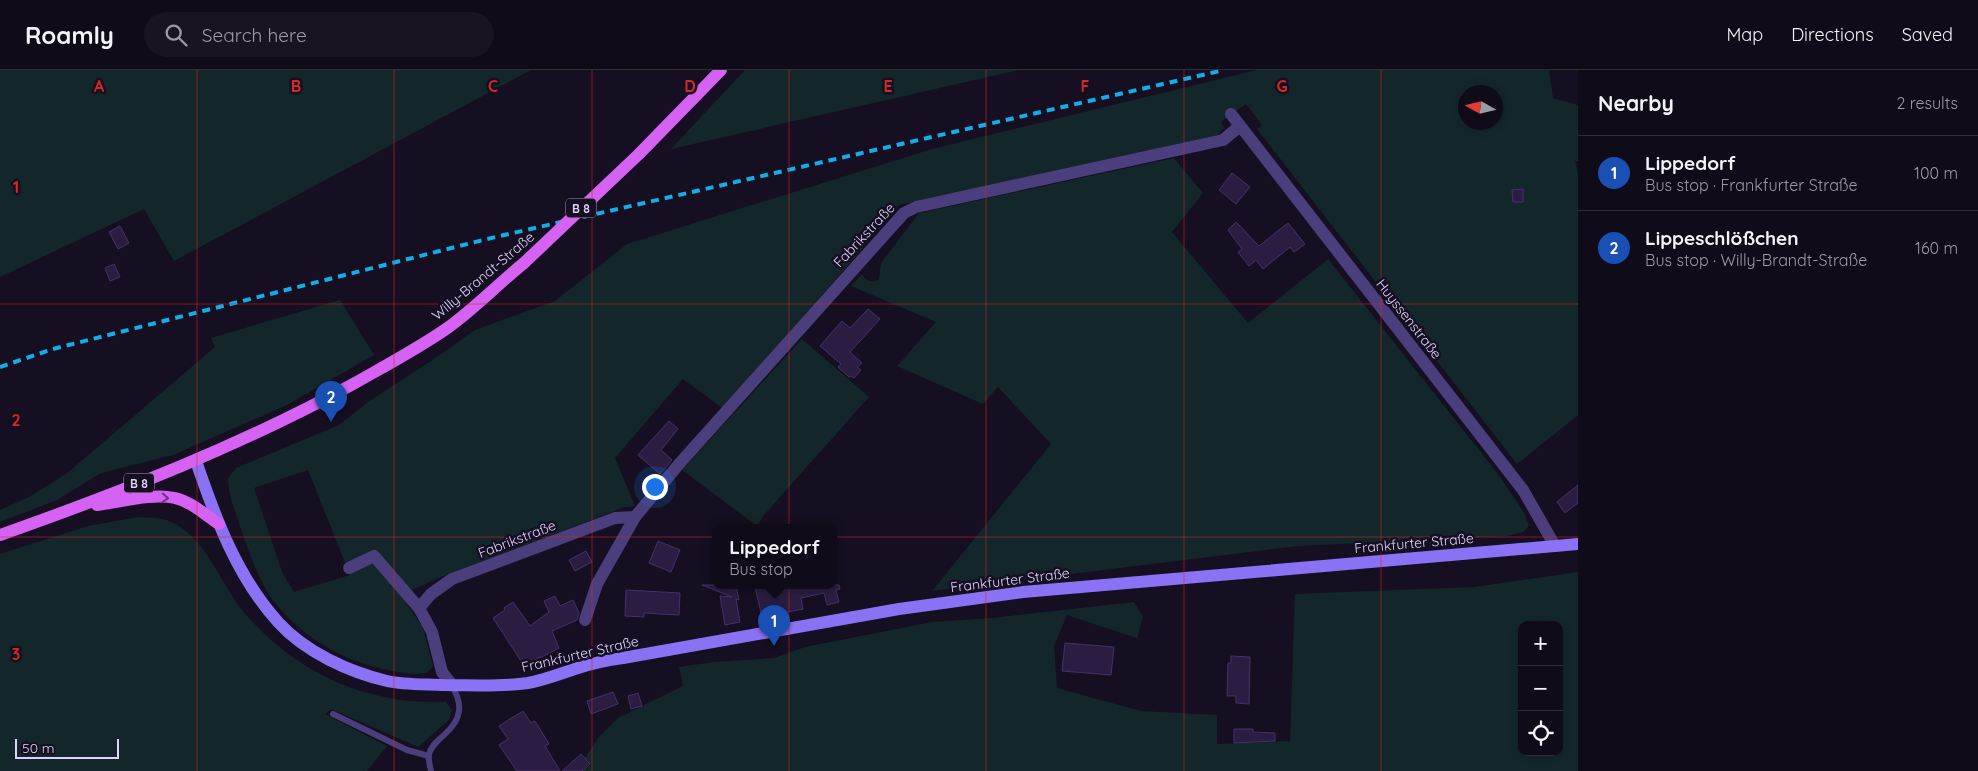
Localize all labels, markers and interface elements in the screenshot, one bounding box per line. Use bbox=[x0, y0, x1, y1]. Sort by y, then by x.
search box bbox=[144, 12, 494, 57]
text: Roamly bbox=[25, 20, 114, 50]
icon: search bbox=[162, 21, 190, 49]
text: Search here bbox=[202, 23, 307, 47]
text: Map bbox=[1726, 23, 1763, 46]
text: Directions bbox=[1791, 23, 1874, 46]
text: Saved bbox=[1902, 23, 1953, 46]
text: A bbox=[94, 76, 105, 96]
text: B bbox=[291, 76, 301, 96]
text: C bbox=[488, 76, 498, 96]
text: D bbox=[684, 76, 696, 96]
text: E bbox=[883, 76, 893, 96]
text: F bbox=[1081, 76, 1090, 96]
text: G bbox=[1276, 76, 1288, 96]
north arrow bbox=[1458, 85, 1503, 130]
text: Nearby bbox=[1598, 90, 1674, 116]
text: 2 results bbox=[1896, 93, 1958, 113]
text: Lippedorf bbox=[1645, 151, 1736, 175]
text: 1 bbox=[1611, 163, 1617, 183]
text: 100 m bbox=[1914, 163, 1958, 183]
text: Bus stop · Frankfurter Straße bbox=[1645, 175, 1858, 195]
text: 1 bbox=[13, 177, 19, 197]
road number: B 8 bbox=[566, 198, 596, 218]
street label: Fabrikstraße bbox=[830, 199, 899, 271]
text: Lippeschlößchen bbox=[1645, 226, 1799, 250]
street label: Willy-Brandt-Straße bbox=[428, 228, 538, 324]
text: 2 bbox=[1609, 238, 1619, 258]
text: 160 m bbox=[1915, 238, 1958, 258]
text: Bus stop · Willy-Brandt-Straße bbox=[1645, 250, 1867, 270]
street label: Huyssenstraße bbox=[1372, 275, 1446, 363]
pin: 2 bbox=[315, 381, 347, 422]
text: 2 bbox=[11, 410, 21, 430]
road number: B 8 bbox=[124, 473, 154, 492]
your location bbox=[642, 474, 668, 500]
one-way arrow bbox=[162, 492, 170, 503]
street label: Fabrikstraße bbox=[476, 516, 559, 562]
popup bbox=[712, 524, 837, 589]
street label: Frankfurter Straße bbox=[1353, 529, 1475, 557]
text: Lippedorf bbox=[729, 535, 820, 559]
text: Bus stop bbox=[729, 559, 793, 579]
street label: Frankfurter Straße bbox=[949, 564, 1071, 596]
pin: 1 bbox=[758, 605, 790, 646]
map controls bbox=[1518, 621, 1563, 756]
button: + bbox=[1518, 621, 1563, 666]
street label: Frankfurter Straße bbox=[520, 632, 641, 676]
text: 3 bbox=[12, 644, 20, 664]
button: − bbox=[1518, 666, 1563, 711]
button: locate bbox=[1518, 711, 1563, 756]
scale bar bbox=[15, 736, 119, 759]
text: 50 m bbox=[22, 739, 55, 757]

